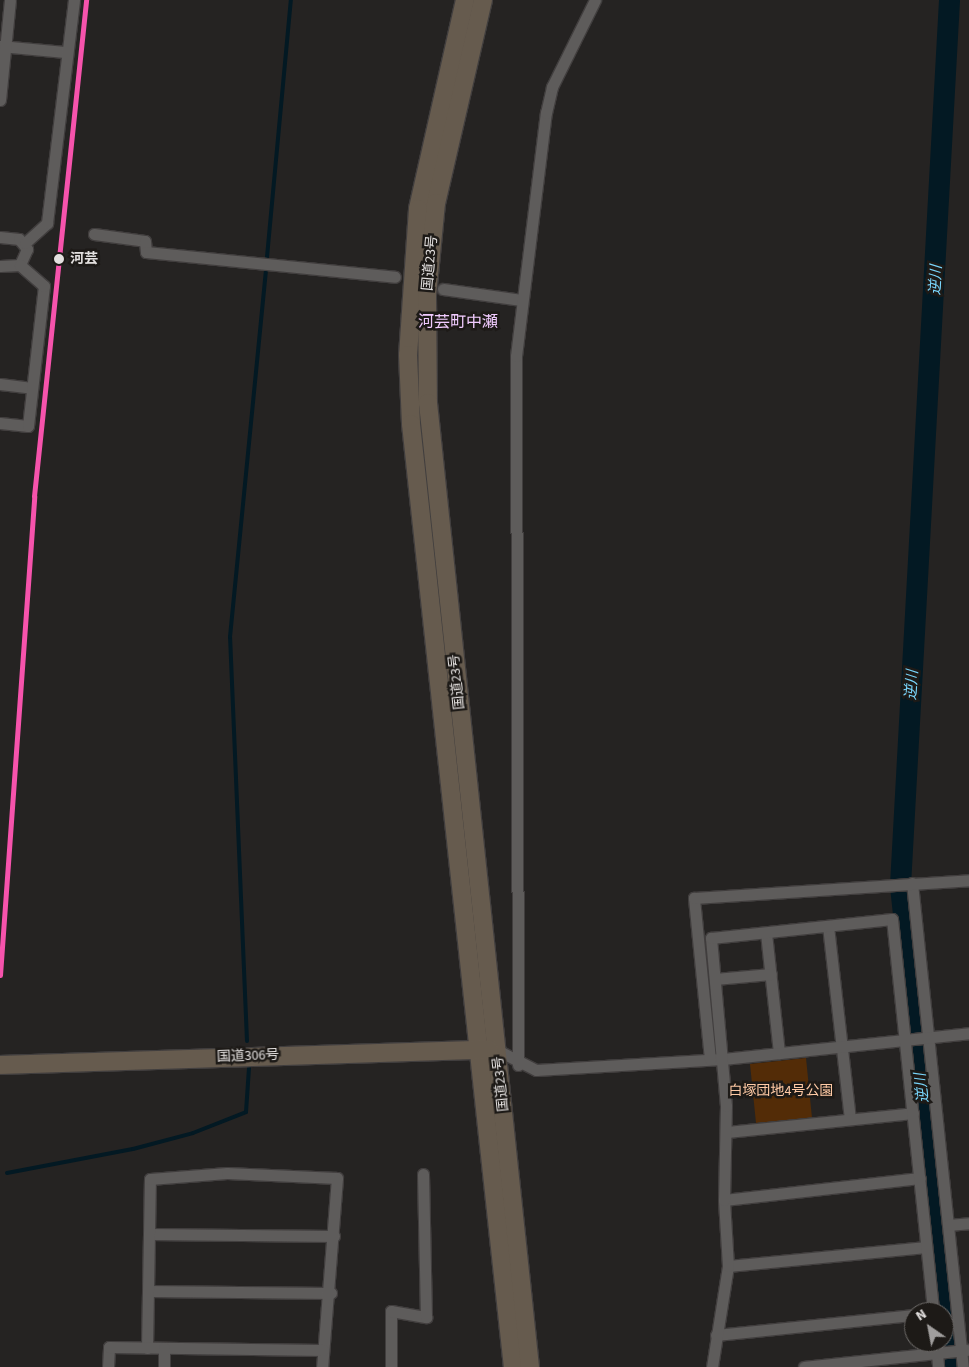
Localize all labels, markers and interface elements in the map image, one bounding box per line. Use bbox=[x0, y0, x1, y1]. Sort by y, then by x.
street label: 国道23号 bbox=[419, 234, 441, 292]
place label: 河芸 bbox=[70, 251, 98, 267]
marker: 河芸 bbox=[52, 252, 66, 266]
water label: 逆川 bbox=[926, 265, 946, 295]
district label: 河芸町中瀬 bbox=[418, 312, 498, 332]
street label: 国道23号 bbox=[446, 653, 468, 711]
water label: 逆川 bbox=[902, 669, 922, 701]
street label: 国道306号 bbox=[216, 1047, 280, 1065]
street label: 国道23号 bbox=[490, 1055, 512, 1113]
water label: 逆川 bbox=[911, 1072, 933, 1104]
park label: 白塚団地4号公園 bbox=[729, 1083, 833, 1099]
north arrow bbox=[904, 1302, 954, 1352]
text: N bbox=[912, 1304, 931, 1326]

